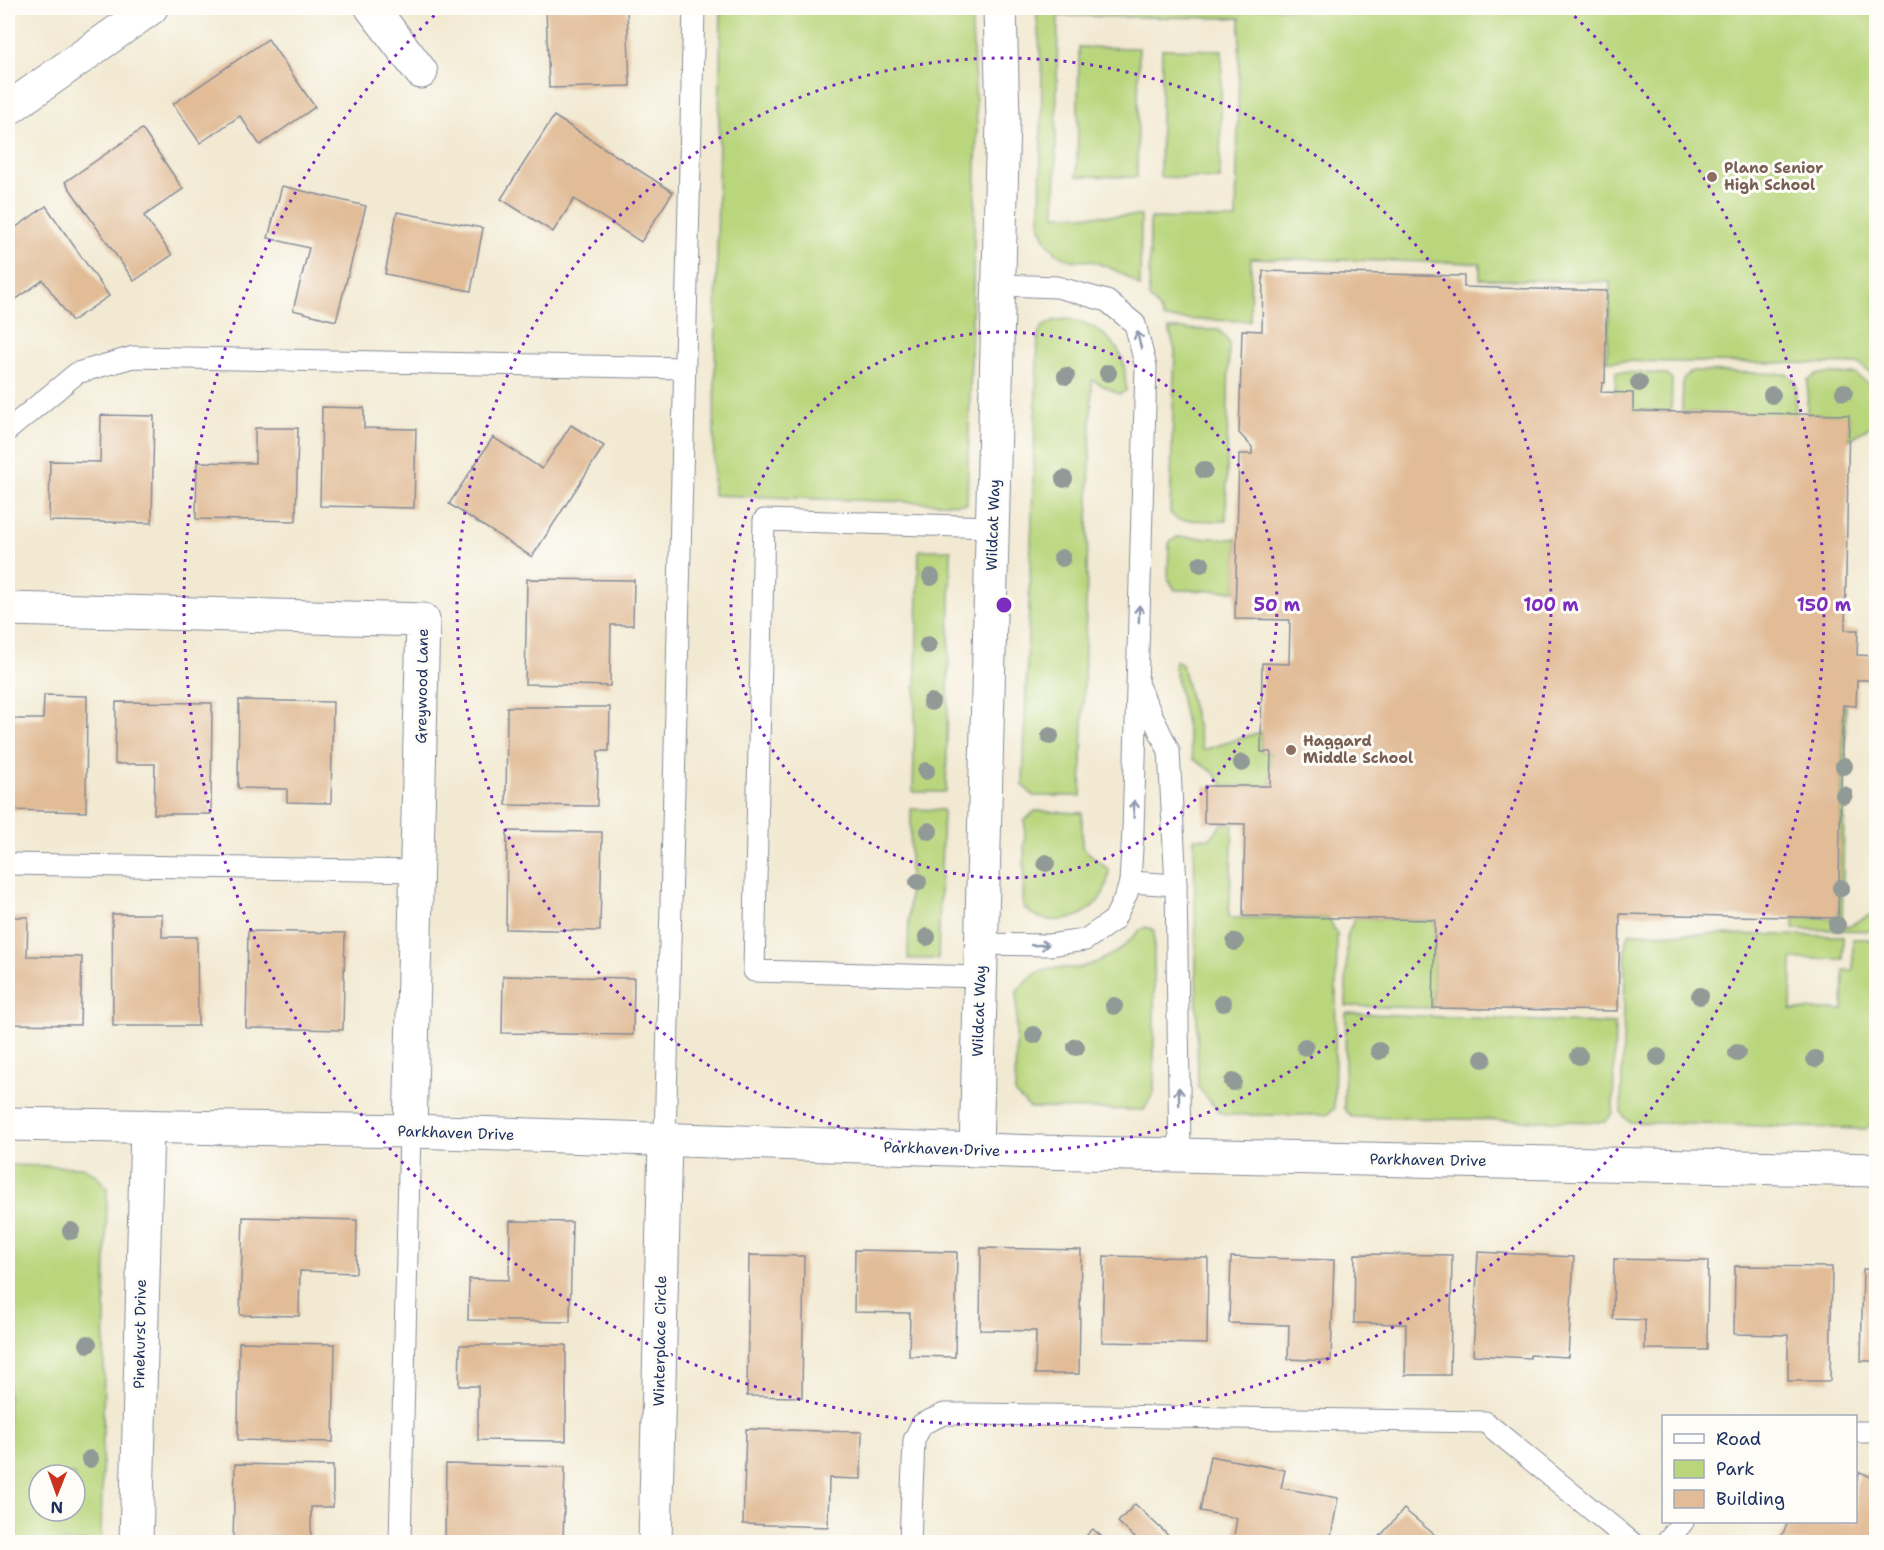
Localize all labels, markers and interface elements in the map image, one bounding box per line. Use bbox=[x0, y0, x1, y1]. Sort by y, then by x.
place label: Plano Senior High School bbox=[1724, 158, 1823, 195]
marker: Plano Senior High School bbox=[1705, 170, 1719, 184]
one-way arrow bbox=[1132, 331, 1144, 350]
street label: Wildcat Way bbox=[981, 479, 1005, 571]
text: 50 m bbox=[1254, 593, 1301, 617]
text: 100 m bbox=[1523, 593, 1579, 617]
text: 150 m bbox=[1797, 593, 1852, 617]
centre of rings bbox=[994, 595, 1014, 615]
one-way arrow bbox=[1134, 605, 1145, 625]
street label: Greywood Lane bbox=[411, 628, 433, 744]
place label: Haggard Middle School bbox=[1303, 731, 1413, 768]
marker: Haggard Middle School bbox=[1284, 743, 1298, 757]
one-way arrow bbox=[1128, 800, 1139, 820]
one-way arrow bbox=[1029, 939, 1049, 951]
street label: Wildcat Way bbox=[967, 965, 991, 1057]
one-way arrow bbox=[1173, 1087, 1185, 1107]
street label: Parkhaven Drive bbox=[397, 1121, 515, 1145]
street label: Parkhaven Drive bbox=[883, 1137, 1001, 1161]
street label: Parkhaven Drive bbox=[1369, 1149, 1487, 1171]
street label: Winterplace Circle bbox=[649, 1275, 671, 1407]
street label: Pinehurst Drive bbox=[129, 1279, 151, 1389]
legend bbox=[1662, 1415, 1857, 1523]
text: Road bbox=[1716, 1427, 1761, 1451]
text: Park bbox=[1716, 1457, 1755, 1481]
north arrow bbox=[27, 1463, 87, 1523]
text: Building bbox=[1716, 1487, 1785, 1511]
text: N bbox=[50, 1497, 63, 1518]

